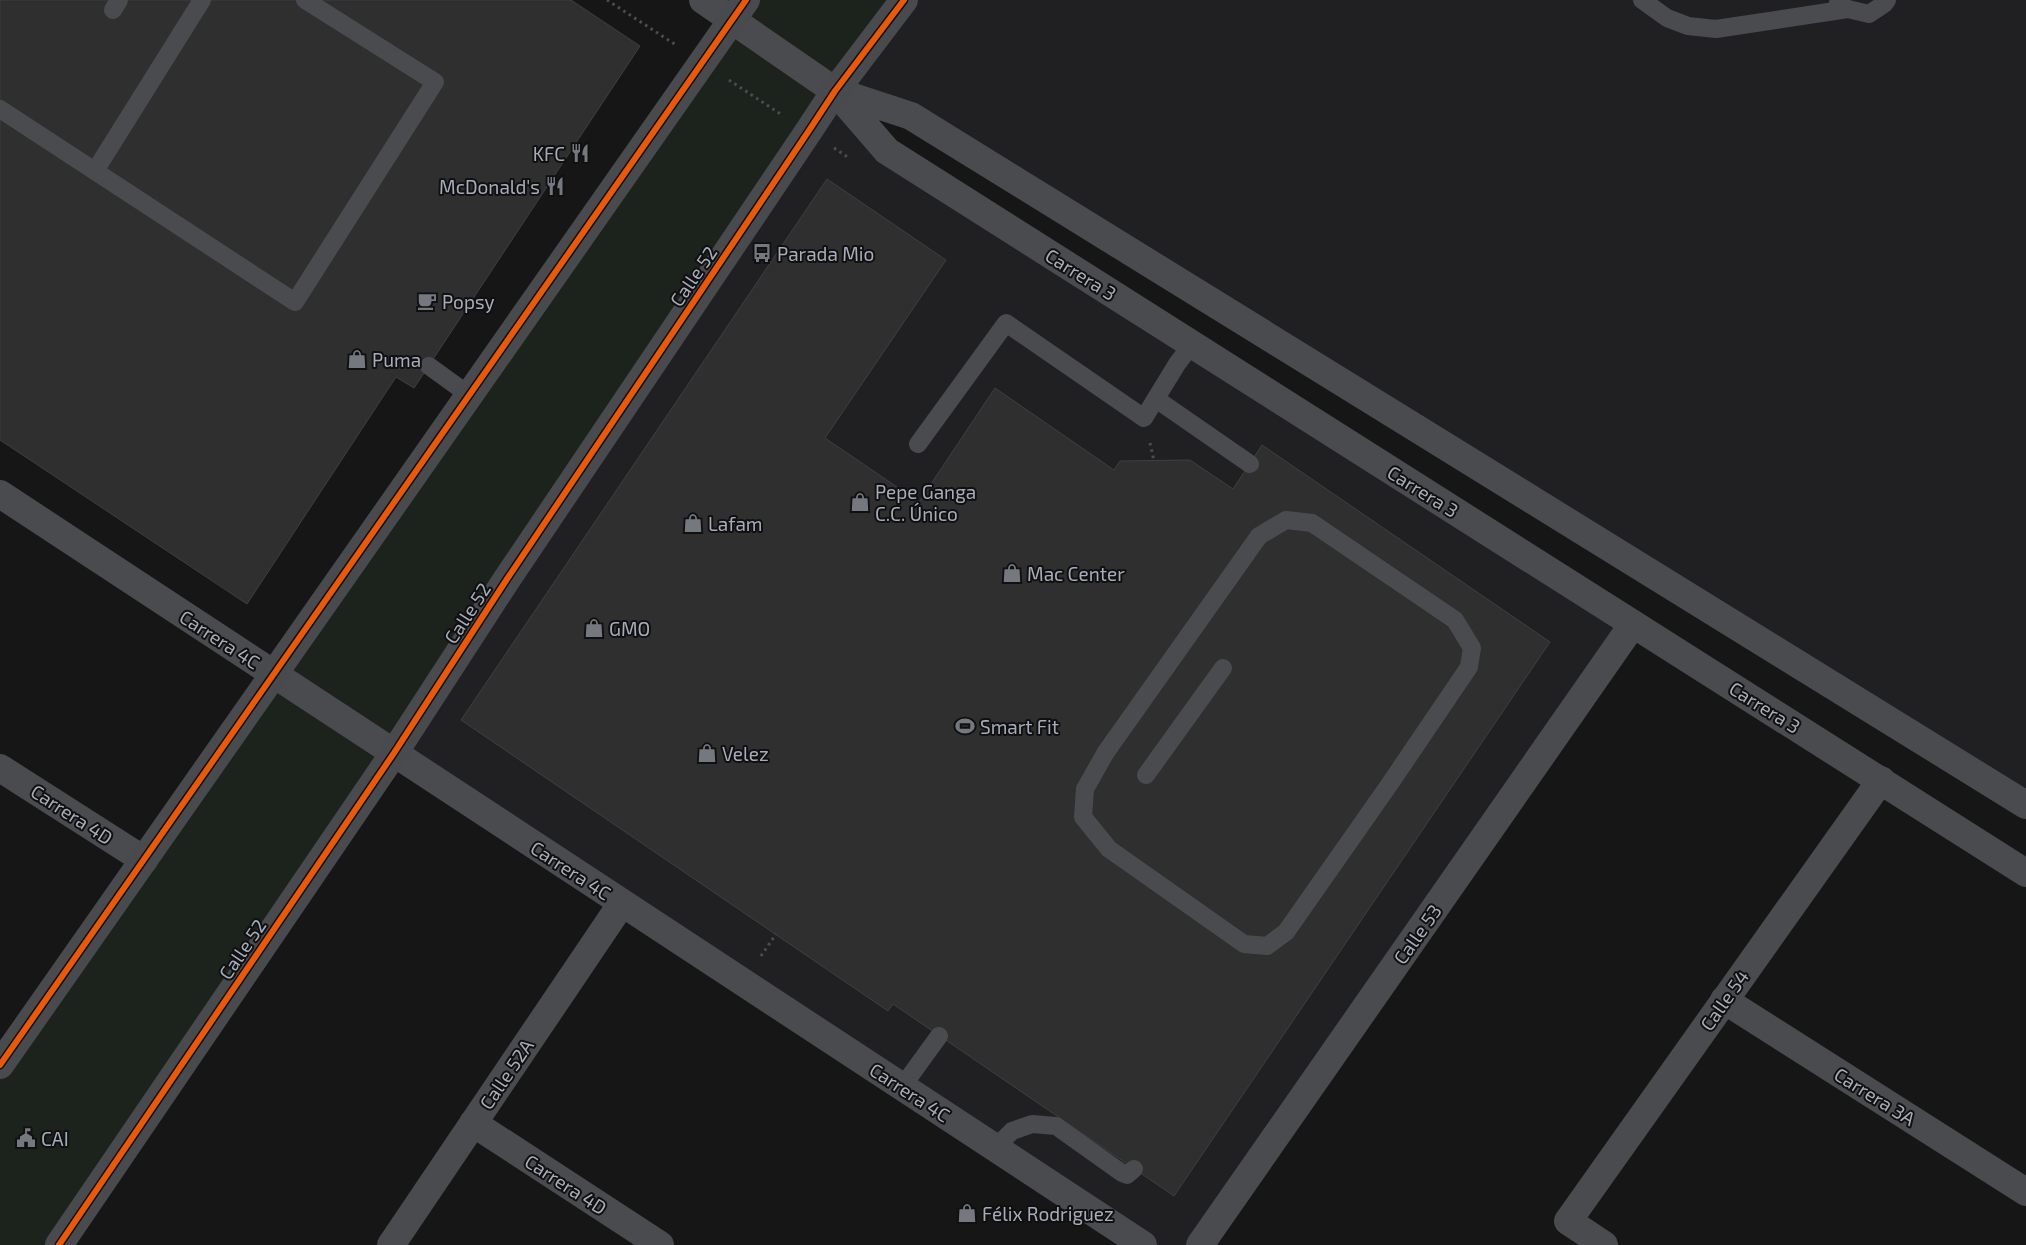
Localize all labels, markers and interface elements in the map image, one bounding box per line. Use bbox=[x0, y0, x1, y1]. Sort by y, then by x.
place label: KFC bbox=[533, 142, 565, 165]
restaurant icon: KFC bbox=[569, 142, 591, 164]
place label: McDonald's bbox=[439, 175, 540, 198]
restaurant icon: McDonald's bbox=[544, 175, 566, 197]
street label: Calle 52 bbox=[664, 241, 722, 311]
bus stop icon: Parada Mio bbox=[751, 242, 773, 264]
place label: Parada Mio bbox=[777, 242, 874, 265]
street label: Carrera 3 bbox=[1041, 243, 1121, 305]
cafe icon: Popsy bbox=[416, 290, 438, 312]
place label: Popsy bbox=[442, 290, 495, 313]
shop icon: Puma bbox=[346, 348, 368, 370]
place label: Puma bbox=[372, 348, 421, 371]
street label: Carrera 3 bbox=[1383, 460, 1463, 522]
place label: Pepe Ganga C.C. Único bbox=[875, 480, 976, 525]
shop icon: Pepe Ganga C.C. Único bbox=[849, 491, 871, 513]
shop icon: Lafam bbox=[682, 512, 704, 534]
place label: Lafam bbox=[708, 512, 763, 535]
shop icon: Mac Center bbox=[1001, 562, 1023, 584]
place label: Mac Center bbox=[1027, 562, 1125, 585]
street label: Calle 52 bbox=[439, 578, 495, 648]
street label: Carrera 4C bbox=[175, 605, 265, 674]
shop icon: GMO bbox=[583, 617, 605, 639]
place label: GMO bbox=[609, 617, 650, 640]
street label: Carrera 3 bbox=[1725, 676, 1805, 738]
sports icon: Smart Fit bbox=[954, 715, 976, 737]
place label: Smart Fit bbox=[980, 715, 1059, 738]
shop icon: Velez bbox=[696, 742, 718, 764]
place label: Velez bbox=[722, 742, 769, 765]
street label: Carrera 4D bbox=[27, 779, 117, 849]
street label: Carrera 4C bbox=[526, 836, 616, 905]
street label: Calle 53 bbox=[1388, 900, 1446, 968]
street label: Calle 52 bbox=[213, 914, 271, 984]
street label: Calle 54 bbox=[1695, 965, 1753, 1035]
street label: Calle 52A bbox=[474, 1034, 538, 1113]
street label: Carrera 4C bbox=[865, 1058, 955, 1127]
street label: Carrera 3A bbox=[1830, 1062, 1920, 1130]
public building icon: CAI bbox=[15, 1127, 37, 1149]
place label: CAI bbox=[41, 1127, 69, 1150]
street label: Carrera 4D bbox=[521, 1149, 611, 1219]
shop icon: Félix Rodriguez bbox=[956, 1202, 978, 1224]
place label: Félix Rodriguez bbox=[982, 1202, 1114, 1225]

